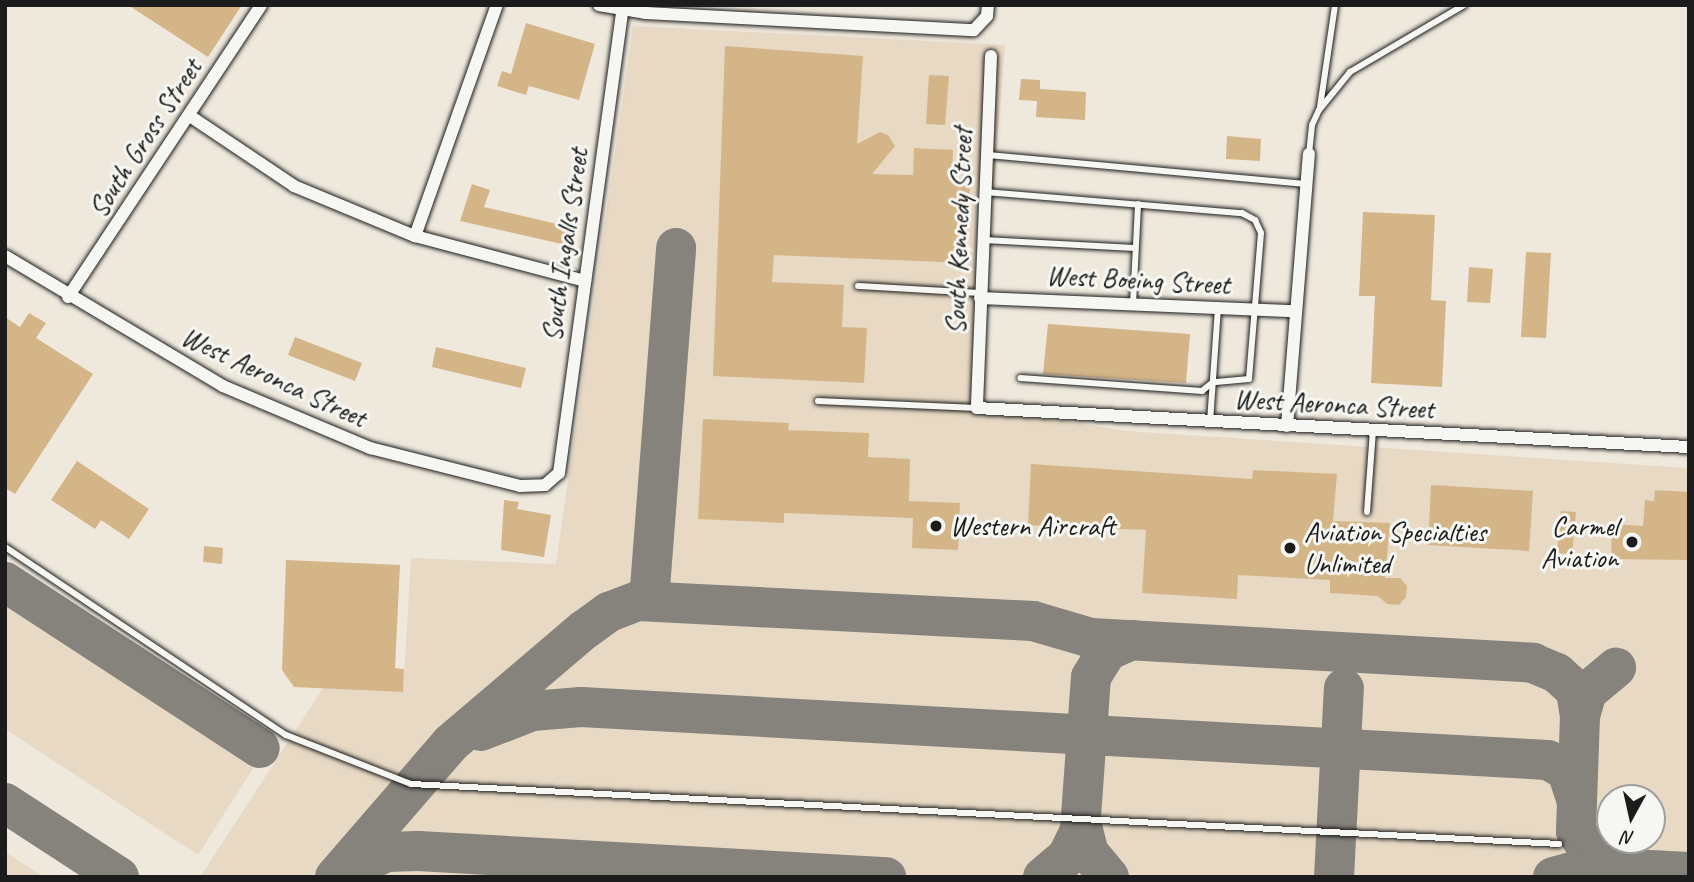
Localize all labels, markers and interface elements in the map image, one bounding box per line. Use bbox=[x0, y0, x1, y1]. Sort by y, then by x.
street label: South Gross Street bbox=[81, 52, 209, 224]
street label: South Kennedy Street bbox=[939, 127, 979, 335]
street label: South Ingalls Street bbox=[535, 146, 595, 344]
street label: West Boeing Street bbox=[1045, 258, 1231, 302]
street label: West Aeronca Street bbox=[176, 319, 372, 435]
street label: West Aeronca Street bbox=[1233, 382, 1435, 426]
place label: Western Aircraft bbox=[950, 509, 1114, 543]
place label: Carmel Aviation bbox=[1541, 509, 1618, 575]
place label: Aviation Specialties Unlimited bbox=[1304, 515, 1486, 581]
marker: Western Aircraft bbox=[928, 518, 944, 534]
marker: Carmel Aviation bbox=[1624, 534, 1640, 550]
marker: Aviation Specialties Unlimited bbox=[1282, 540, 1298, 556]
north arrow bbox=[1596, 784, 1666, 854]
text: N bbox=[1621, 825, 1636, 851]

